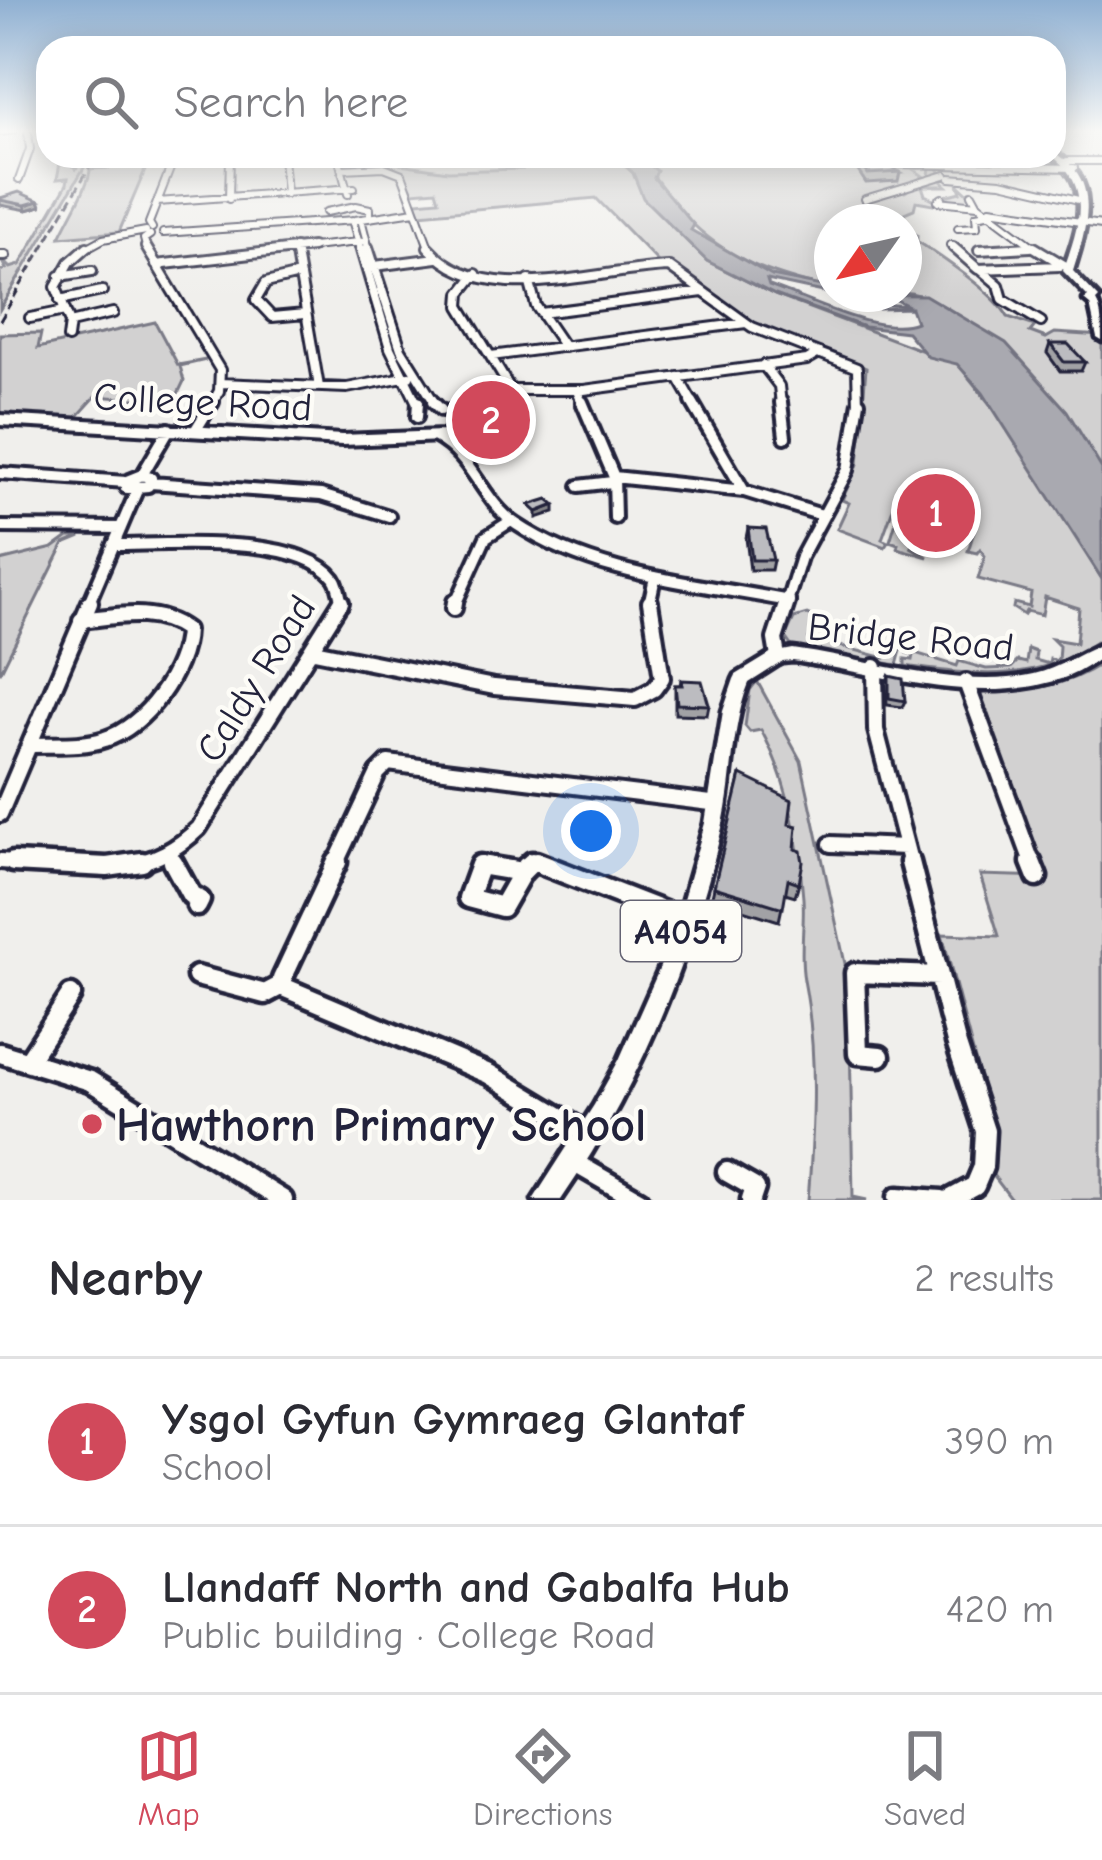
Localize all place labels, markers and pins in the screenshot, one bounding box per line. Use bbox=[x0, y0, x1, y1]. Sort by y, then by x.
pin: 2 bbox=[452, 375, 530, 465]
pin: 1 bbox=[897, 468, 975, 558]
place label: Hawthorn Primary School bbox=[116, 1098, 646, 1153]
marker: Hawthorn Primary School bbox=[79, 1111, 105, 1137]

